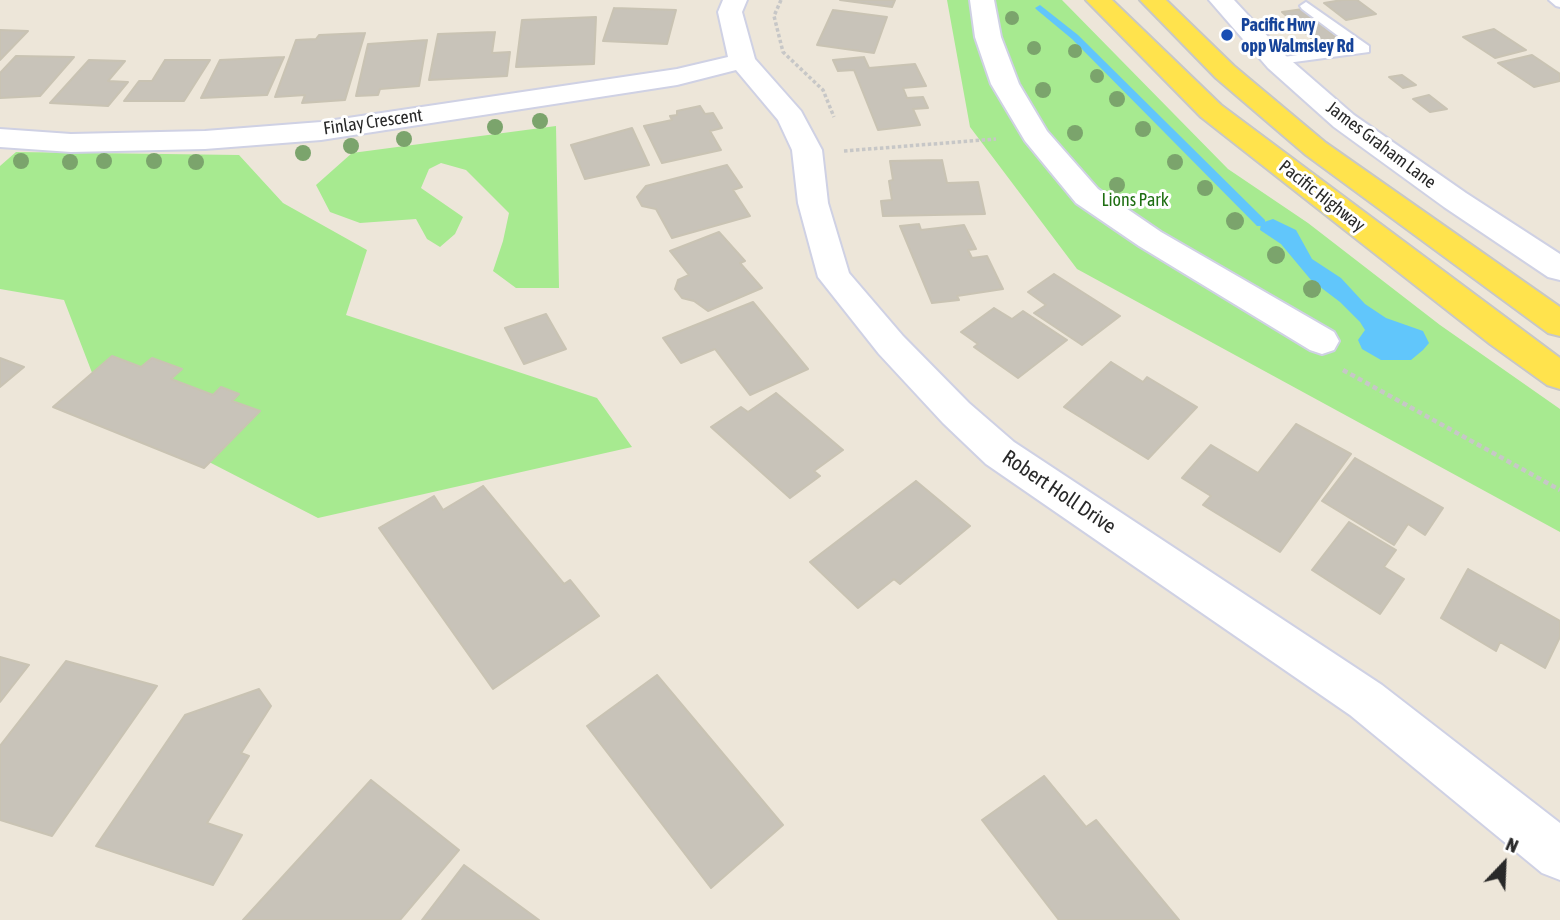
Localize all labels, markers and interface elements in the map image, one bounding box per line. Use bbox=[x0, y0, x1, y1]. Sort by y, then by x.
place label: Pacific Hwy opp Walmsley Rd bbox=[1241, 14, 1354, 56]
marker: Pacific Hwy opp Walmsley Rd bbox=[1219, 27, 1235, 43]
street label: James Graham Lane bbox=[1322, 97, 1440, 193]
street label: Finlay Crescent bbox=[322, 104, 424, 140]
street label: Pacific Highway bbox=[1275, 156, 1369, 236]
park label: Lions Park bbox=[1101, 189, 1169, 211]
street label: Robert Holl Drive bbox=[997, 445, 1121, 539]
north arrow bbox=[1469, 829, 1539, 899]
text: N bbox=[1503, 832, 1522, 857]

